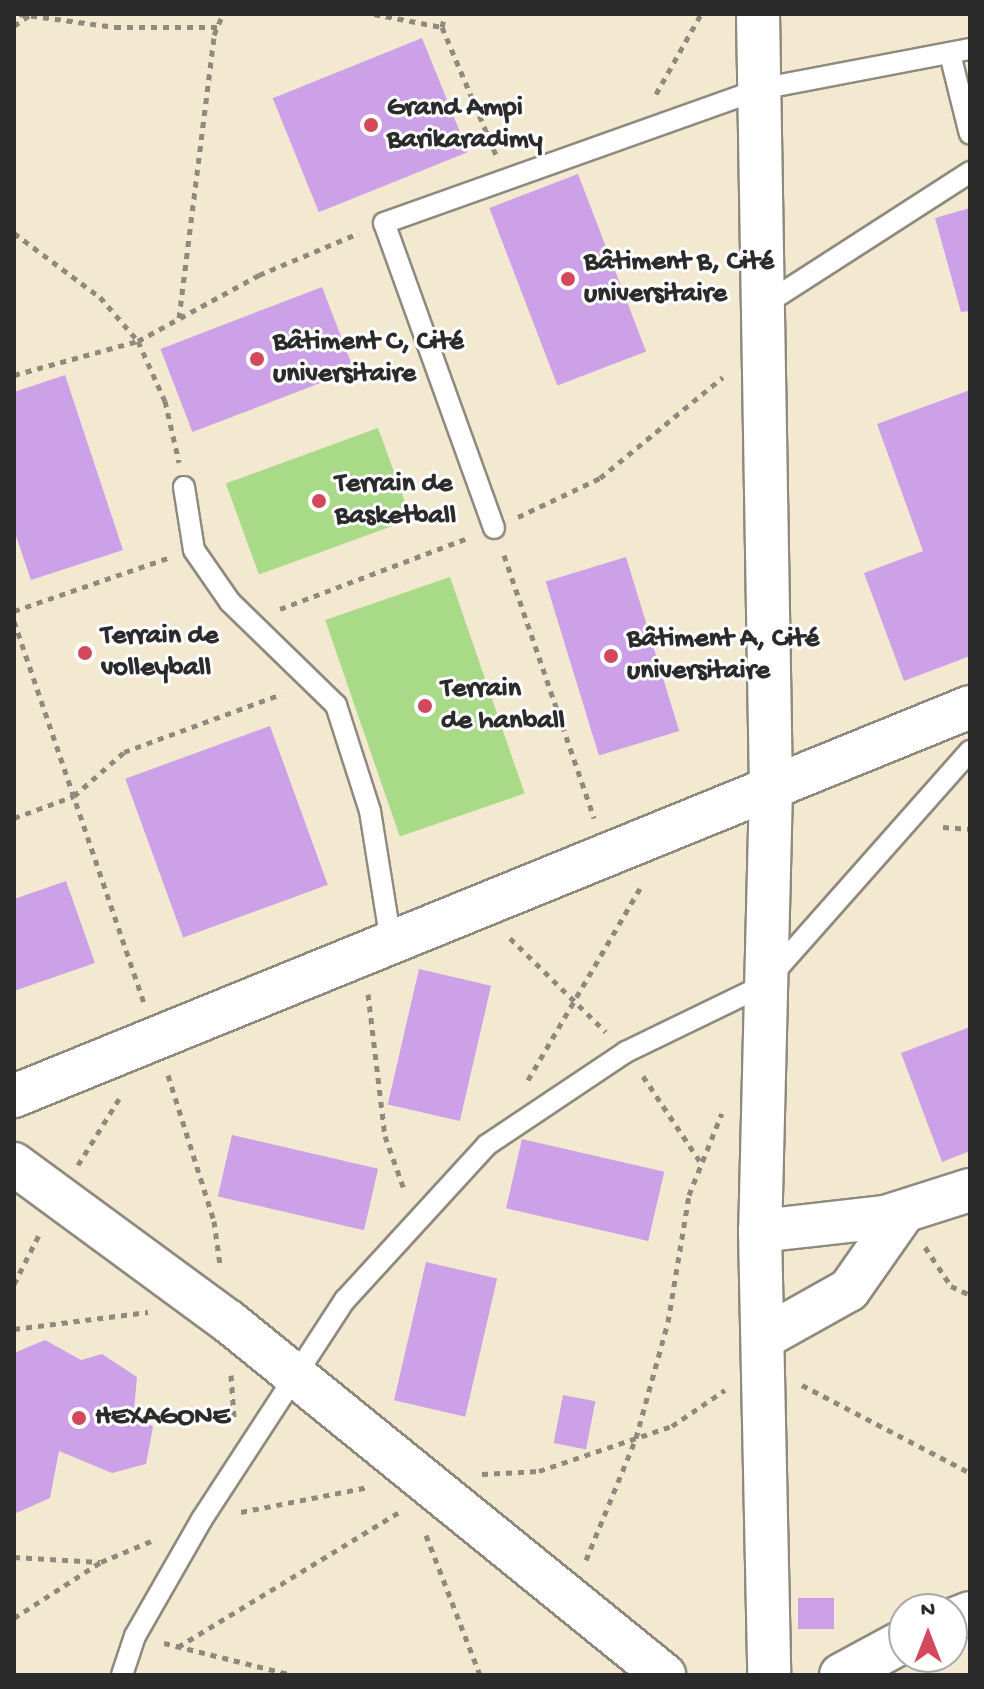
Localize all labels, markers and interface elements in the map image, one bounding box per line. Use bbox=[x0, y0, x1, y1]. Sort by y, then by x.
place label: Grand Ampi Barikaradimy bbox=[387, 92, 542, 158]
marker: Grand Ampi Barikaradimy bbox=[362, 116, 380, 134]
place label: Bâtiment B, Cité universitaire bbox=[584, 246, 774, 312]
marker: Bâtiment B, Cité universitaire bbox=[559, 270, 577, 288]
place label: Bâtiment C, Cité universitaire bbox=[273, 326, 464, 392]
marker: Bâtiment C, Cité universitaire bbox=[248, 350, 266, 368]
place label: Terrain de Basketball bbox=[335, 468, 456, 534]
marker: Terrain de Basketball bbox=[310, 492, 328, 510]
place label: Terrain de volleyball bbox=[101, 620, 218, 686]
place label: Bâtiment A, Cité universitaire bbox=[627, 623, 819, 689]
marker: Terrain de volleyball bbox=[76, 644, 94, 662]
marker: Bâtiment A, Cité universitaire bbox=[602, 647, 620, 665]
place label: Terrain de hanball bbox=[441, 673, 565, 739]
marker: Terrain de hanball bbox=[416, 697, 434, 715]
place label: HEXAGONE bbox=[95, 1401, 230, 1435]
marker: HEXAGONE bbox=[70, 1409, 88, 1427]
north arrow bbox=[888, 1593, 968, 1673]
text: N bbox=[921, 1598, 935, 1624]

